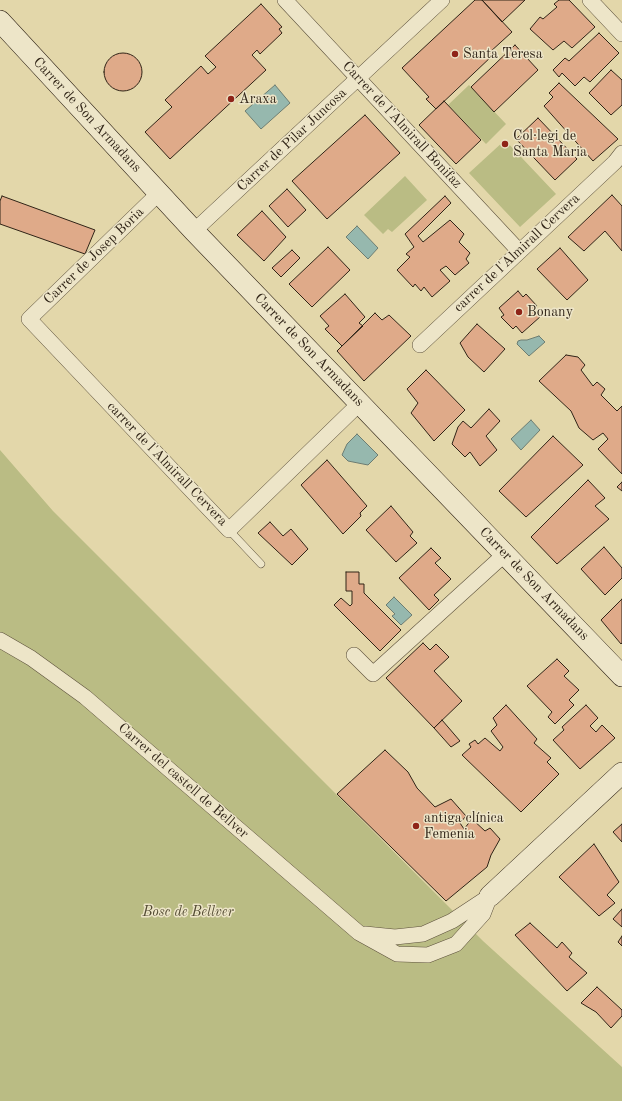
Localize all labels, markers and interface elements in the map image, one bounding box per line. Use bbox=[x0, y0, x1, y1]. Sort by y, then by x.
place label: Santa Teresa bbox=[463, 46, 543, 62]
marker: Santa Teresa bbox=[450, 49, 460, 59]
street label: Carrer de Son Armadans bbox=[29, 54, 145, 176]
street label: Carrer de l'Almirall Bonifaz bbox=[339, 58, 465, 192]
street label: Carrer de Pilar Juncosa bbox=[234, 85, 350, 195]
place label: Araxa bbox=[239, 91, 277, 107]
marker: Araxa bbox=[226, 94, 236, 104]
place label: Col·legi de Santa Maria bbox=[513, 128, 587, 160]
marker: Col·legi de Santa Maria bbox=[500, 139, 510, 149]
street label: carrer de l'Almirall Cervera bbox=[450, 190, 584, 316]
street label: Carrer de Josep Boria bbox=[40, 204, 148, 308]
street label: Carrer de Son Armadans bbox=[251, 290, 367, 410]
place label: Bonany bbox=[527, 304, 573, 320]
marker: Bonany bbox=[514, 307, 524, 317]
street label: carrer de l'Almirall Cervera bbox=[103, 398, 231, 530]
street label: Carrer de Son Armadans bbox=[476, 524, 592, 644]
street label: Carrer del castell de Bellver bbox=[114, 720, 252, 842]
place label: antiga clínica Femenia bbox=[424, 810, 504, 842]
marker: antiga clínica Femenia bbox=[411, 821, 421, 831]
park label: Bosc de Bellver bbox=[143, 904, 233, 920]

